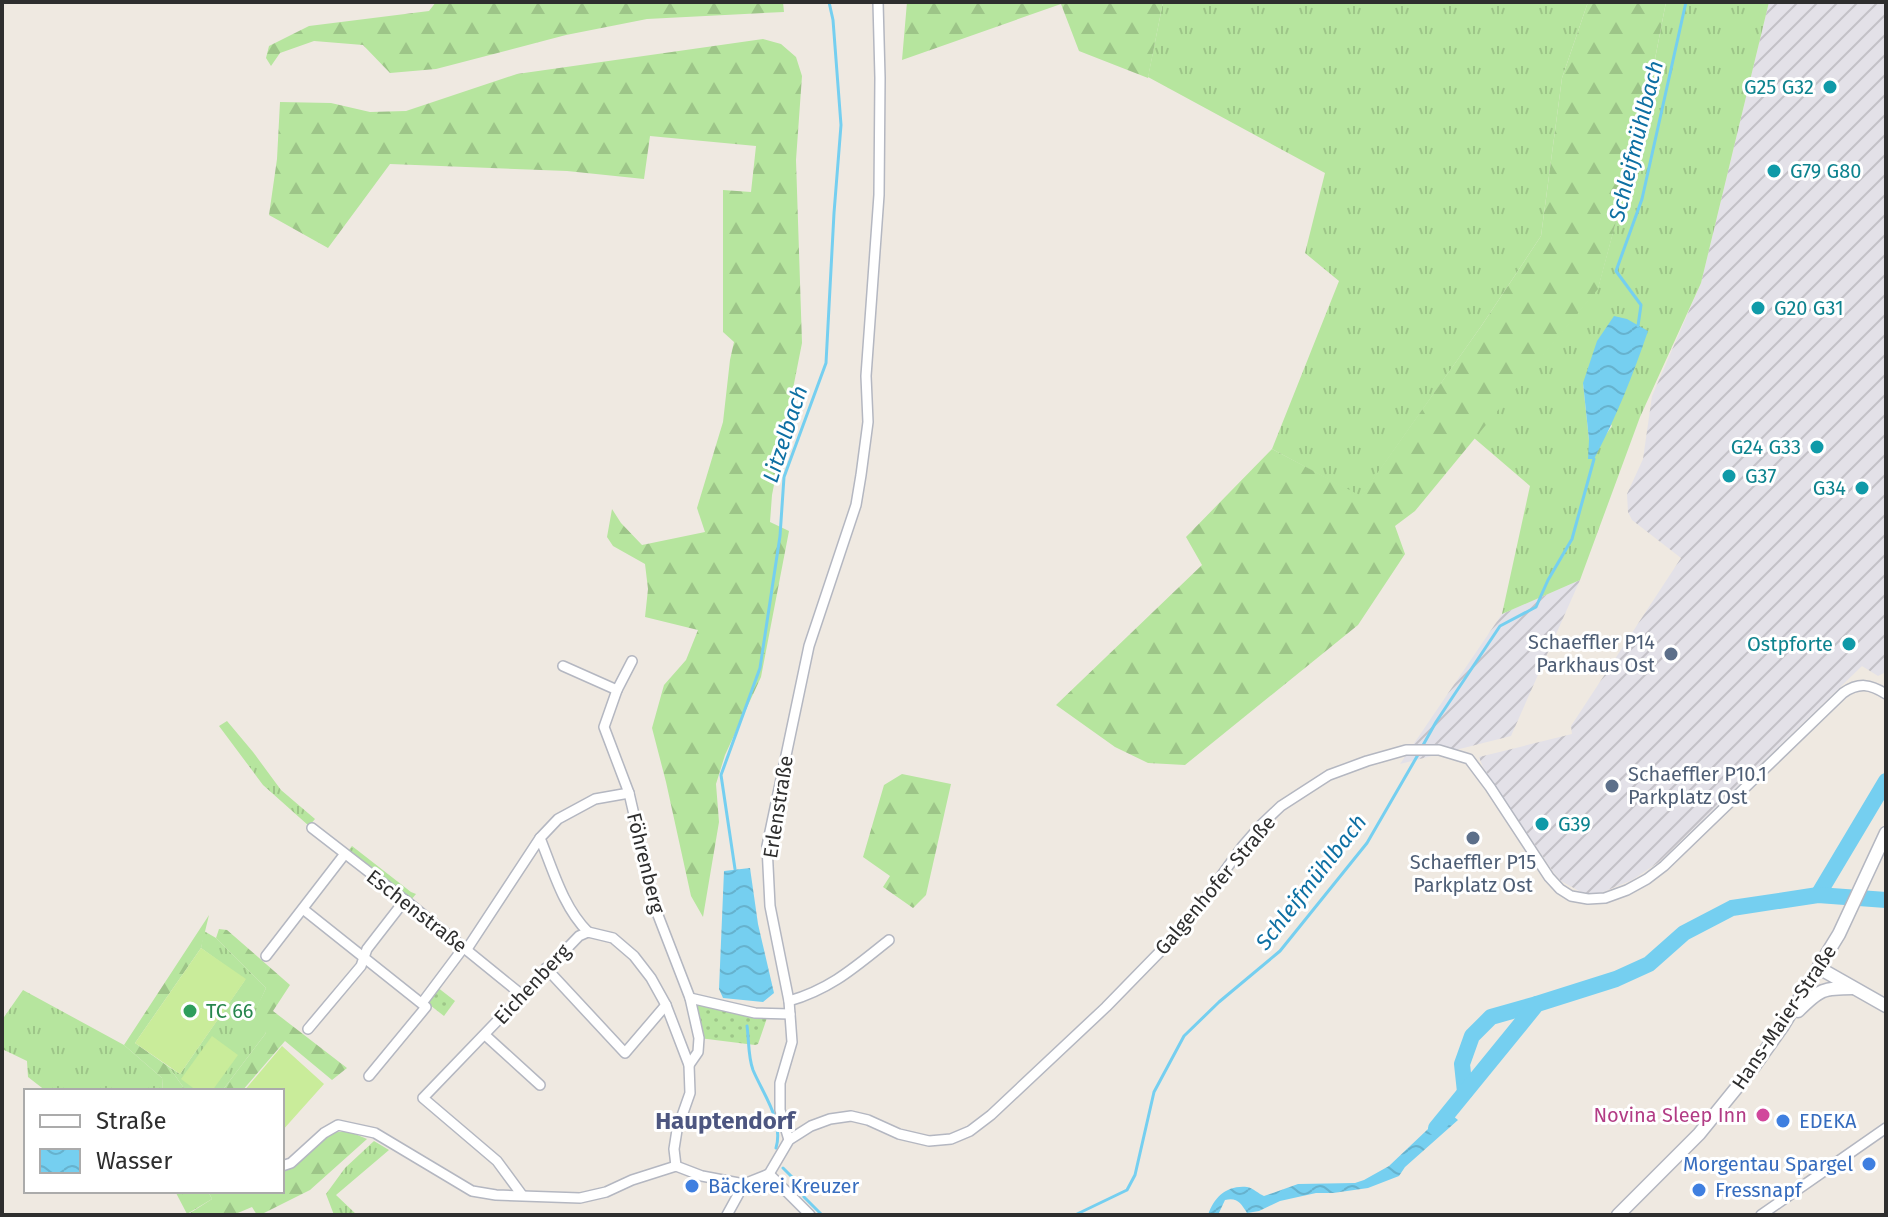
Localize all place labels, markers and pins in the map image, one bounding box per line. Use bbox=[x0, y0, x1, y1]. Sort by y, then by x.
place label: G25 G32 bbox=[1744, 75, 1814, 99]
marker: G25 G32 bbox=[1821, 78, 1839, 96]
place label: G79 G80 bbox=[1790, 159, 1861, 183]
marker: G79 G80 bbox=[1765, 162, 1783, 180]
place label: G20 G31 bbox=[1774, 296, 1844, 320]
marker: G20 G31 bbox=[1749, 299, 1767, 317]
place label: G24 G33 bbox=[1731, 435, 1801, 459]
marker: G24 G33 bbox=[1808, 438, 1826, 456]
place label: G37 bbox=[1745, 464, 1777, 488]
marker: G37 bbox=[1720, 467, 1738, 485]
place label: G34 bbox=[1813, 476, 1846, 500]
marker: G34 bbox=[1853, 479, 1871, 497]
place label: Schaeffler P14 Parkhaus Ost bbox=[1528, 630, 1656, 677]
place label: Ostpforte bbox=[1747, 632, 1833, 656]
marker: Ostpforte bbox=[1840, 635, 1858, 653]
marker: Schaeffler P14 Parkhaus Ost bbox=[1662, 645, 1680, 663]
place label: Schaeffler P10.1 Parkplatz Ost bbox=[1628, 762, 1767, 809]
marker: Schaeffler P10.1 Parkplatz Ost bbox=[1603, 777, 1621, 795]
place label: G39 bbox=[1558, 812, 1591, 836]
marker: G39 bbox=[1533, 815, 1551, 833]
marker: Schaeffler P15 Parkplatz Ost bbox=[1464, 829, 1482, 847]
place label: Schaeffler P15 Parkplatz Ost bbox=[1410, 850, 1536, 897]
place label: TC 66 bbox=[206, 999, 253, 1023]
marker: TC 66 bbox=[181, 1002, 199, 1020]
place label: Novina Sleep Inn bbox=[1593, 1103, 1747, 1127]
marker: Novina Sleep Inn bbox=[1754, 1106, 1772, 1124]
place label: EDEKA bbox=[1799, 1109, 1857, 1133]
marker: EDEKA bbox=[1774, 1112, 1792, 1130]
place label: Morgentau Spargel bbox=[1683, 1152, 1853, 1176]
marker: Morgentau Spargel bbox=[1860, 1155, 1878, 1173]
place label: Bäckerei Kreuzer bbox=[708, 1174, 859, 1198]
marker: Bäckerei Kreuzer bbox=[683, 1177, 701, 1195]
place label: Fressnapf bbox=[1715, 1178, 1803, 1202]
marker: Fressnapf bbox=[1690, 1181, 1708, 1199]

